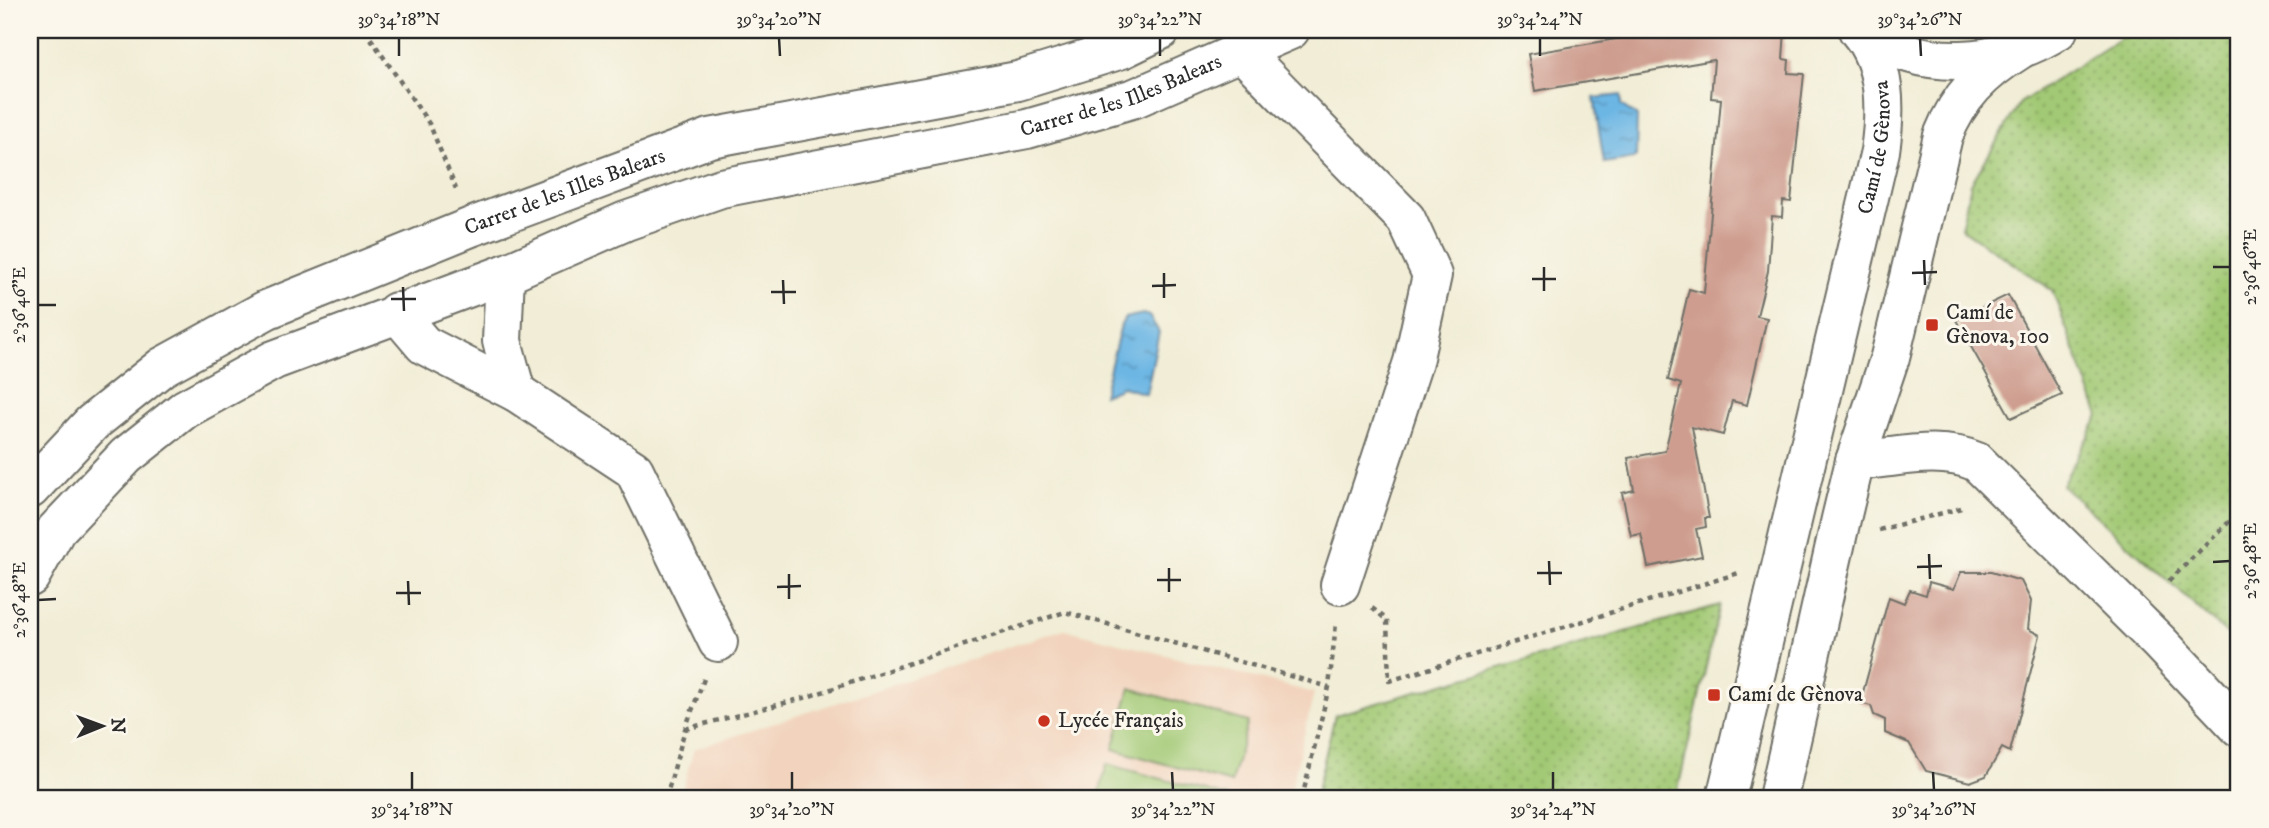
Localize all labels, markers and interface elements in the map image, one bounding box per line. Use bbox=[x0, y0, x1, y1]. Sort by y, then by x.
text: 39°34'18"N bbox=[358, 9, 440, 31]
text: 39°34'20"N bbox=[736, 9, 822, 31]
text: 39°34'22"N bbox=[1118, 9, 1202, 31]
text: 39°34'24"N bbox=[1497, 9, 1583, 31]
text: 39°34'26"N bbox=[1877, 9, 1963, 31]
street label: Carrer de les Illes Balears bbox=[1017, 49, 1226, 143]
street label: Camí de Gènova bbox=[1852, 79, 1896, 217]
street label: Carrer de les Illes Balears bbox=[461, 143, 669, 241]
text: 2°36'46"E bbox=[2240, 228, 2262, 305]
text: 2°36'46"E bbox=[9, 266, 31, 343]
place label: Camí de Gènova, 100 bbox=[1946, 300, 2049, 350]
marker: Camí de Gènova, 100 bbox=[1924, 317, 1940, 333]
text: 2°36'48"E bbox=[2240, 523, 2262, 599]
text: 2°36'48"E bbox=[9, 562, 31, 638]
place label: Camí de Gènova bbox=[1728, 682, 1863, 708]
marker: Camí de Gènova bbox=[1706, 687, 1722, 703]
north arrow bbox=[66, 692, 136, 762]
place label: Lycée Français bbox=[1058, 708, 1184, 734]
marker: Lycée Français bbox=[1036, 713, 1052, 729]
text: N bbox=[106, 718, 129, 734]
text: 39°34'18"N bbox=[371, 799, 453, 821]
text: 39°34'20"N bbox=[749, 799, 835, 821]
text: 39°34'22"N bbox=[1131, 799, 1215, 821]
text: 39°34'24"N bbox=[1510, 799, 1596, 821]
text: 39°34'26"N bbox=[1891, 799, 1977, 821]

